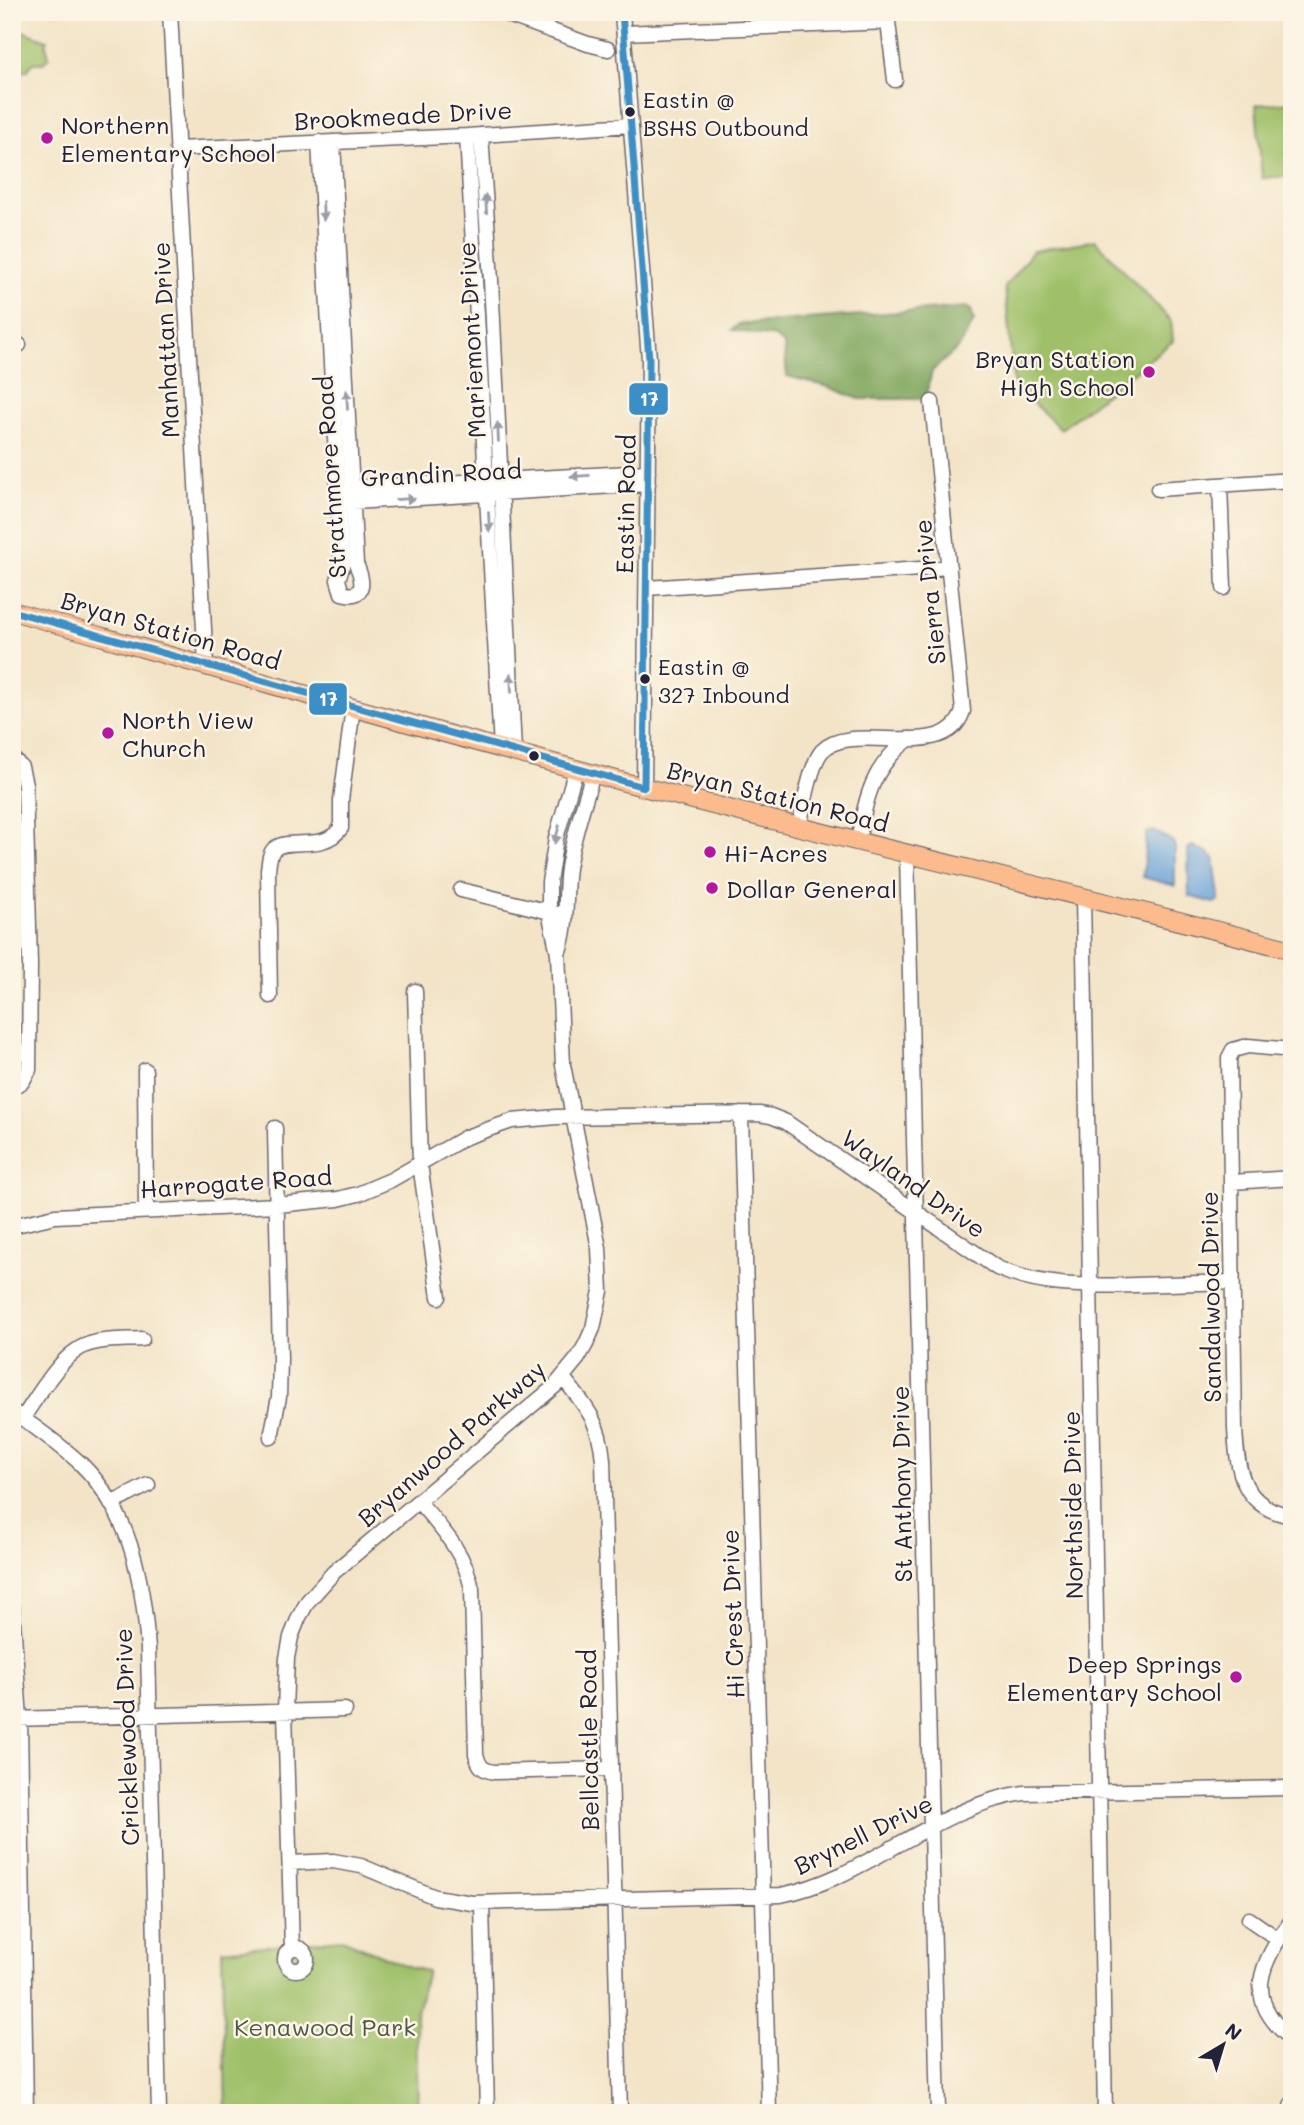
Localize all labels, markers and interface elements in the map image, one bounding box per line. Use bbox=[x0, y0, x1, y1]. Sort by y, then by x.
place label: Eastin @ BSHS Outbound bbox=[643, 85, 809, 142]
street label: Brookmeade Drive bbox=[293, 94, 513, 136]
marker: Eastin @ BSHS Outbound bbox=[623, 105, 637, 119]
place label: Northern Elementary School bbox=[61, 109, 276, 168]
marker: Northern Elementary School bbox=[39, 130, 55, 146]
one-way arrow bbox=[480, 193, 491, 215]
one-way arrow bbox=[317, 200, 328, 222]
street label: Manhattan Drive bbox=[144, 241, 186, 439]
street label: Mariemont Drive bbox=[450, 241, 492, 439]
place label: Bryan Station High School bbox=[975, 343, 1135, 402]
marker: Bryan Station High School bbox=[1141, 364, 1157, 380]
street label: Strathmore Road bbox=[307, 375, 353, 579]
line badge: 17 bbox=[628, 382, 669, 416]
text: 17 bbox=[639, 386, 659, 411]
one-way arrow bbox=[342, 389, 353, 411]
one-way arrow bbox=[493, 420, 504, 442]
street label: Eastin Road bbox=[608, 434, 642, 574]
street label: Grandin Road bbox=[360, 453, 522, 493]
one-way arrow bbox=[569, 470, 591, 481]
one-way arrow bbox=[395, 494, 417, 505]
one-way arrow bbox=[483, 511, 494, 533]
street label: Sierra Drive bbox=[906, 518, 952, 666]
street label: Bryan Station Road bbox=[57, 584, 285, 676]
place label: Eastin @ 327 Inbound bbox=[658, 652, 790, 709]
one-way arrow bbox=[505, 672, 516, 694]
marker: Eastin @ 327 Inbound bbox=[638, 672, 652, 686]
line badge: 17 bbox=[308, 682, 348, 716]
text: 17 bbox=[318, 686, 338, 711]
place label: North View Church bbox=[122, 704, 254, 763]
marker: North View Church bbox=[100, 725, 116, 741]
unlabelled marker bbox=[527, 749, 541, 763]
street label: Bryan Station Road bbox=[664, 753, 892, 839]
one-way arrow bbox=[551, 824, 562, 846]
place label: Hi-Acres bbox=[724, 837, 828, 868]
marker: Hi-Acres bbox=[702, 844, 718, 860]
place label: Dollar General bbox=[726, 873, 897, 904]
marker: Dollar General bbox=[704, 880, 720, 896]
street label: Wayland Drive bbox=[836, 1122, 992, 1244]
street label: Harrogate Road bbox=[139, 1160, 333, 1204]
street label: Sandalwood Drive bbox=[1193, 1191, 1227, 1403]
street label: Bryanwood Parkway bbox=[351, 1353, 551, 1533]
street label: St Anthony Drive bbox=[884, 1385, 918, 1583]
street label: Northside Drive bbox=[1055, 1411, 1089, 1599]
street label: Hi Crest Drive bbox=[714, 1529, 750, 1699]
street label: Cricklewood Drive bbox=[107, 1628, 145, 1846]
place label: Deep Springs Elementary School bbox=[1007, 1648, 1222, 1707]
street label: Bellcastle Road bbox=[571, 1649, 605, 1831]
marker: Deep Springs Elementary School bbox=[1228, 1669, 1244, 1685]
street label: Brynell Drive bbox=[788, 1787, 938, 1881]
north arrow bbox=[1188, 2010, 1258, 2080]
park label: Kenawood Park bbox=[234, 2011, 416, 2042]
text: N bbox=[1220, 2017, 1247, 2045]

